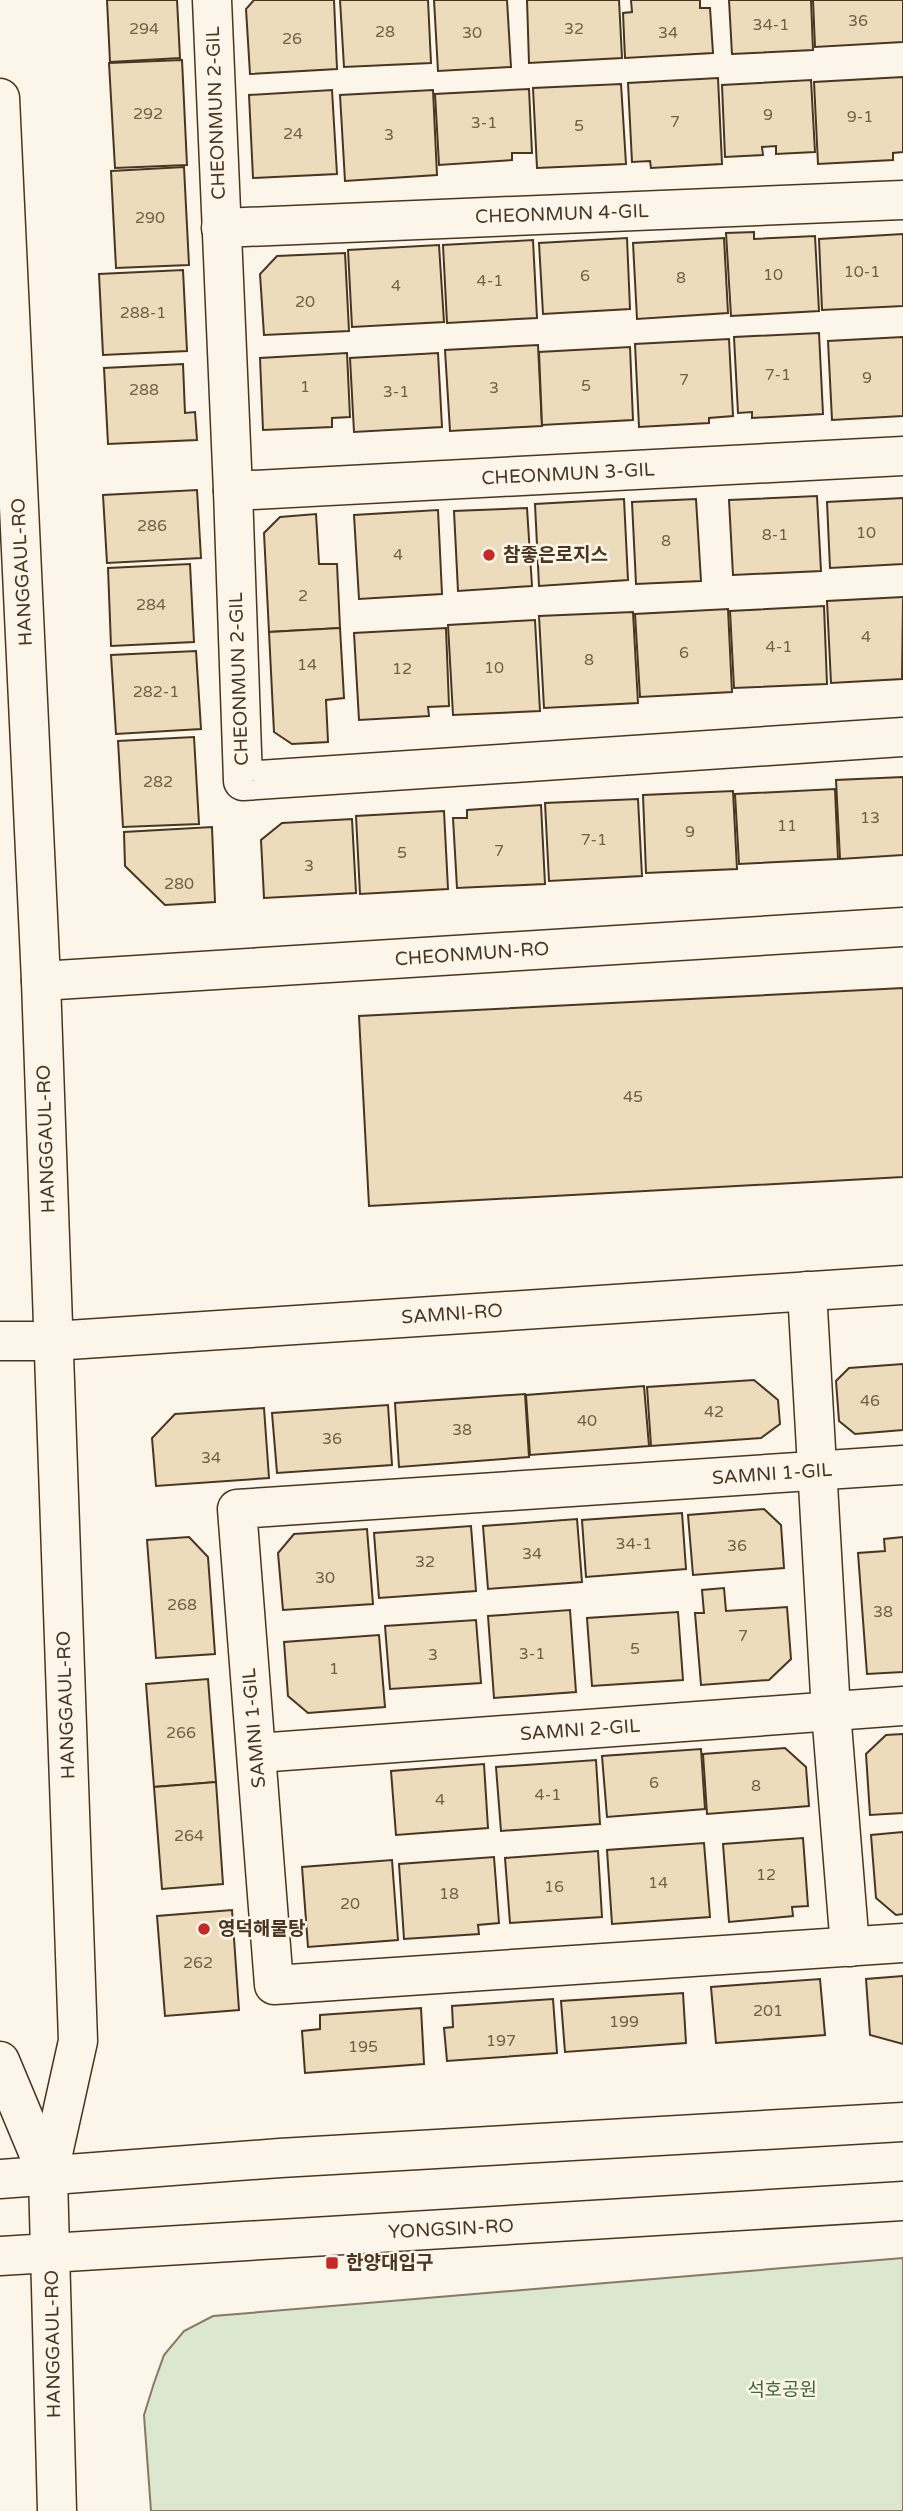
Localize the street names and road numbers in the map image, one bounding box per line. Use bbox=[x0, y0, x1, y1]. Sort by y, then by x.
street label: CHEONMUN 2-GIL bbox=[202, 26, 230, 200]
street label: CHEONMUN 4-GIL bbox=[475, 200, 649, 228]
street label: CHEONMUN 3-GIL bbox=[481, 458, 655, 490]
street label: HANGGAUL-RO bbox=[7, 497, 37, 647]
street label: CHEONMUN 2-GIL bbox=[225, 592, 253, 766]
street label: CHEONMUN-RO bbox=[394, 938, 550, 970]
street label: HANGGAUL-RO bbox=[32, 1064, 60, 1214]
street label: SAMNI-RO bbox=[401, 1299, 503, 1329]
street label: SAMNI 1-GIL bbox=[711, 1459, 833, 1489]
street label: HANGGAUL-RO bbox=[52, 1630, 80, 1780]
street label: SAMNI 1-GIL bbox=[238, 1667, 270, 1789]
street label: SAMNI 2-GIL bbox=[519, 1715, 641, 1745]
street label: YONGSIN-RO bbox=[388, 2215, 514, 2243]
street label: HANGGAUL-RO bbox=[41, 2270, 65, 2418]

